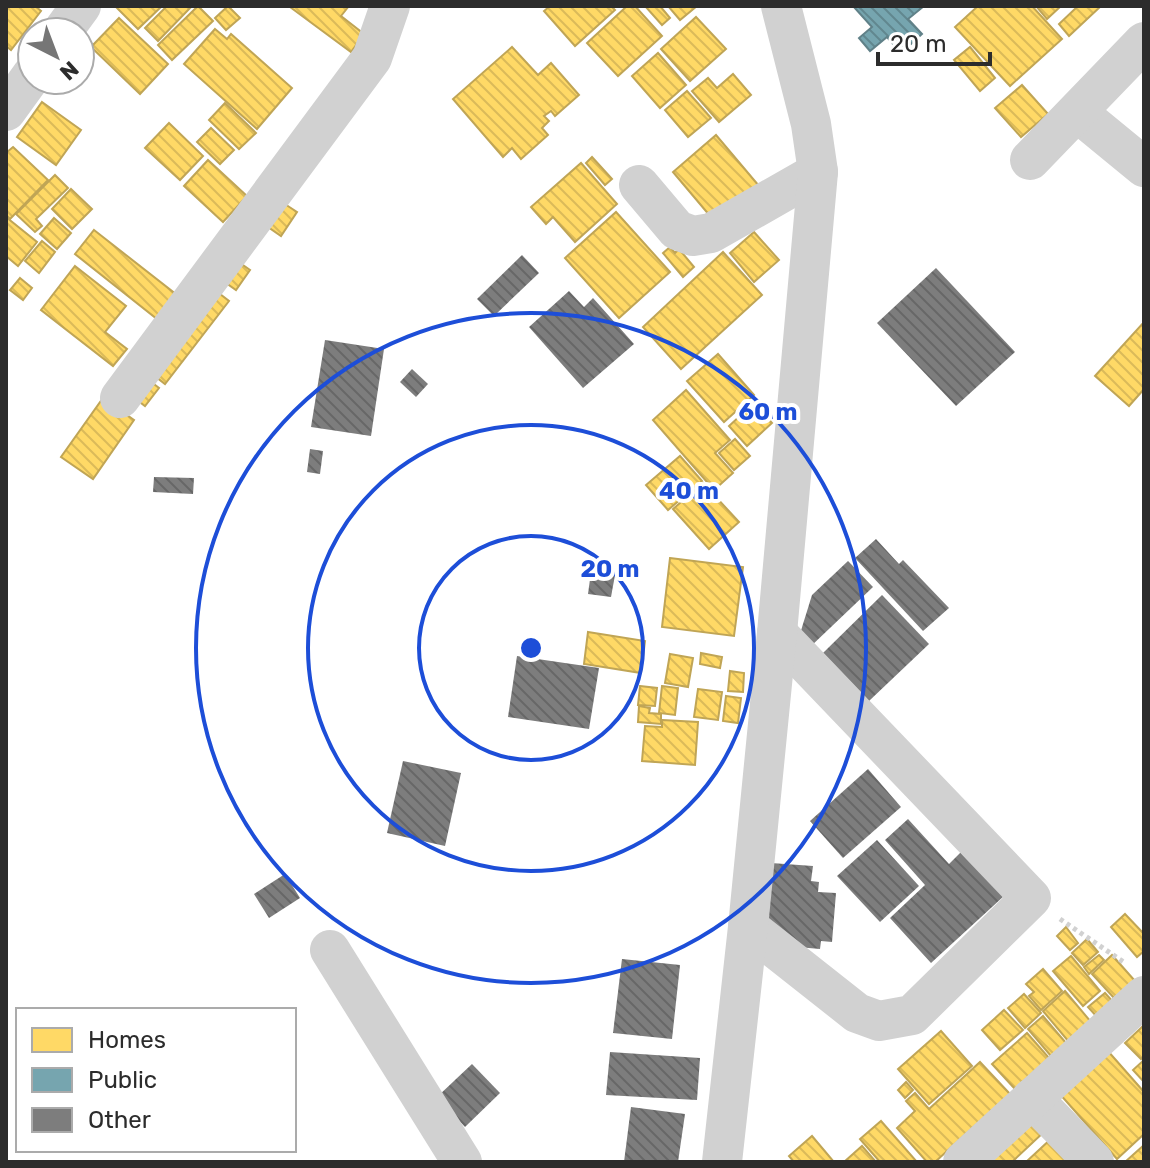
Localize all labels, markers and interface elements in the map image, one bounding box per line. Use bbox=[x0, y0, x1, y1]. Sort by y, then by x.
north arrow bbox=[16, 16, 96, 96]
scale bar bbox=[878, 16, 990, 66]
text: 20 m bbox=[890, 30, 947, 58]
text: N bbox=[54, 55, 84, 86]
text: 60 m bbox=[738, 398, 798, 426]
text: 40 m bbox=[659, 477, 719, 505]
text: 20 m bbox=[580, 555, 640, 583]
centre of rings bbox=[517, 634, 545, 662]
legend bbox=[16, 1008, 296, 1152]
text: Homes bbox=[88, 1026, 166, 1054]
text: Public bbox=[88, 1066, 157, 1094]
text: Other bbox=[88, 1106, 151, 1134]

